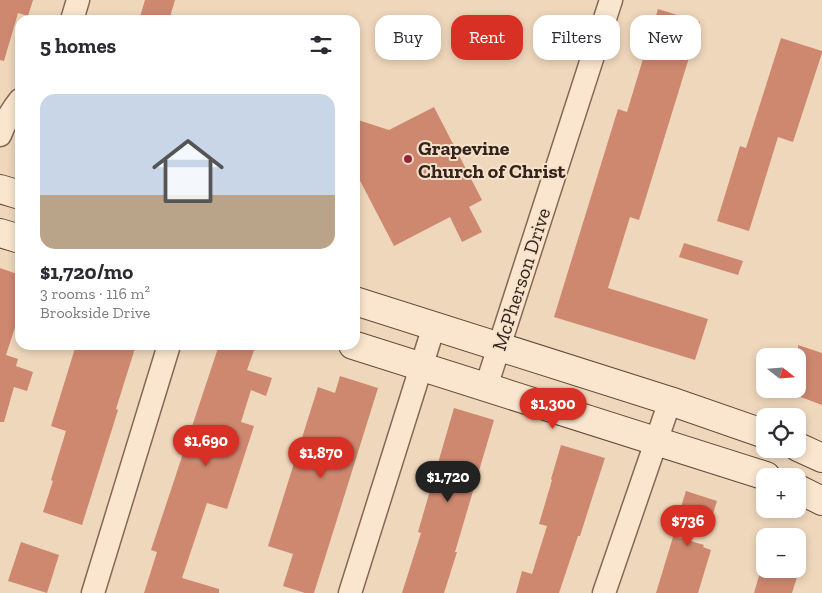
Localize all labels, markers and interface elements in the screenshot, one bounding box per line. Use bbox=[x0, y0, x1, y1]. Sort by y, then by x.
chip: Buy bbox=[375, 15, 441, 60]
chip: Rent bbox=[451, 15, 523, 60]
chip: Filters bbox=[533, 15, 620, 60]
chip: New bbox=[630, 15, 701, 60]
icon: filters bbox=[307, 31, 335, 59]
text: 5 homes bbox=[40, 33, 116, 58]
icon: home bbox=[143, 126, 233, 216]
place label: Grapevine Church of Christ bbox=[418, 136, 567, 183]
marker: Grapevine Church of Christ bbox=[402, 153, 414, 165]
street label: McPherson Drive bbox=[487, 205, 555, 353]
text: $1,720/mo bbox=[40, 259, 133, 284]
text: 3 rooms · 116 m² bbox=[40, 284, 150, 303]
text: Brookside Drive bbox=[40, 303, 150, 322]
north arrow bbox=[756, 348, 806, 398]
map controls bbox=[756, 348, 806, 578]
pin: $1,300 bbox=[512, 388, 594, 430]
text: $1,300 bbox=[531, 394, 575, 413]
button: locate bbox=[756, 408, 806, 458]
pin: $1,690 bbox=[165, 424, 247, 467]
text: $1,690 bbox=[184, 431, 228, 450]
pin: $1,870 bbox=[280, 436, 362, 479]
text: $1,870 bbox=[299, 443, 343, 462]
pin: $1,720 bbox=[407, 460, 489, 503]
text: $1,720 bbox=[426, 467, 470, 486]
button: + bbox=[756, 468, 806, 518]
pin: $736 bbox=[658, 504, 718, 547]
text: $736 bbox=[672, 511, 704, 530]
button: − bbox=[756, 528, 806, 578]

